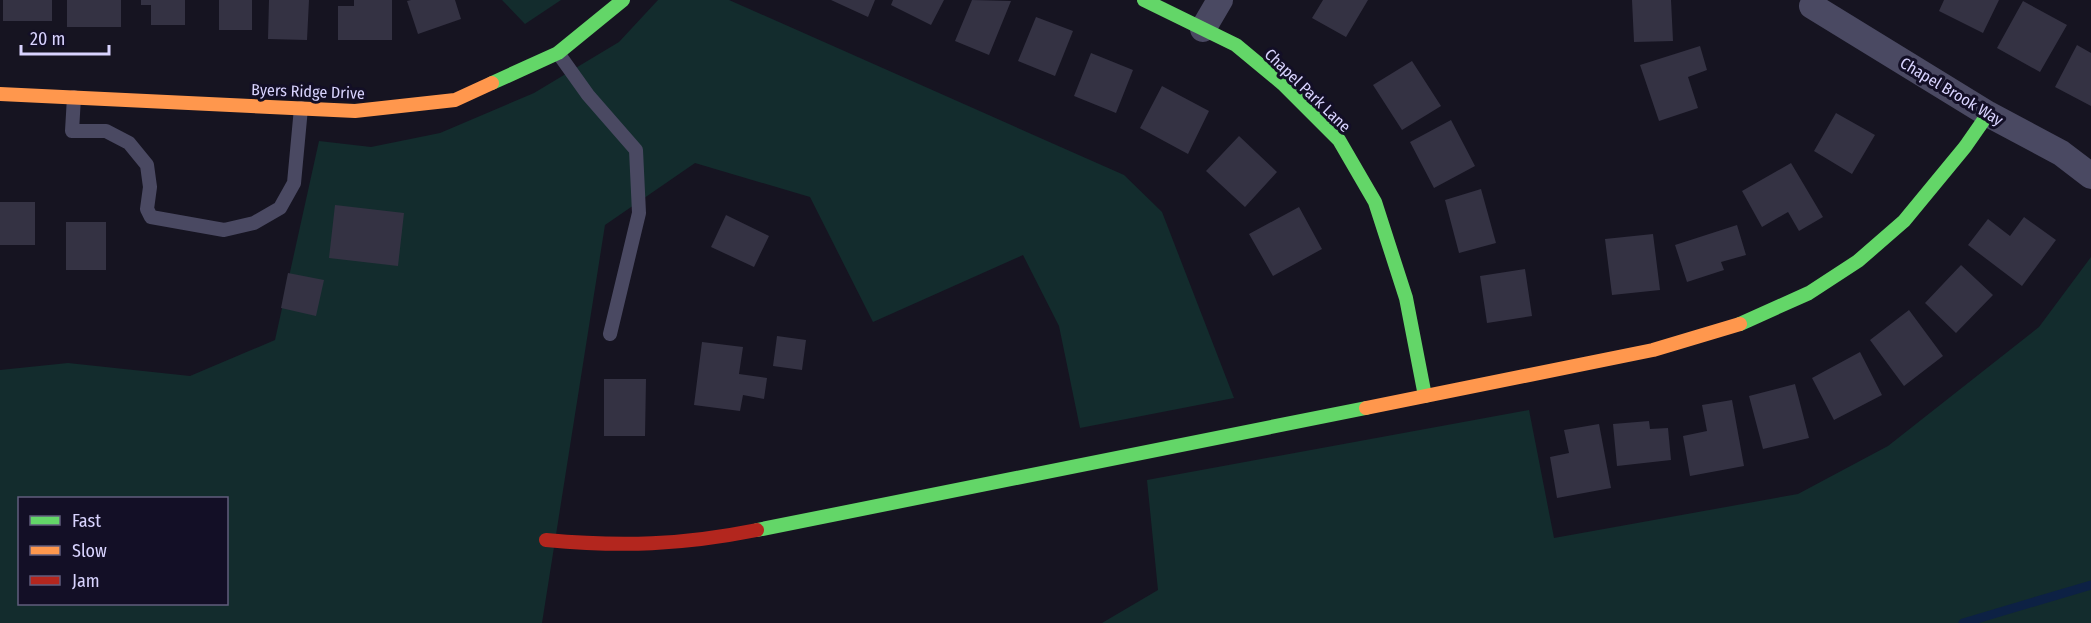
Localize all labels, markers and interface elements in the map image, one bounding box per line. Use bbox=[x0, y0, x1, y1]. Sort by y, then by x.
scale bar bbox=[21, 18, 110, 56]
text: 20 m bbox=[30, 28, 65, 50]
street label: Chapel Park Lane bbox=[1261, 45, 1355, 136]
street label: Chapel Brook Way bbox=[1897, 53, 2007, 130]
street label: Byers Ridge Drive bbox=[251, 80, 365, 103]
legend bbox=[18, 497, 228, 605]
text: Fast bbox=[72, 510, 101, 532]
text: Slow bbox=[72, 540, 107, 562]
text: Jam bbox=[72, 570, 100, 592]

